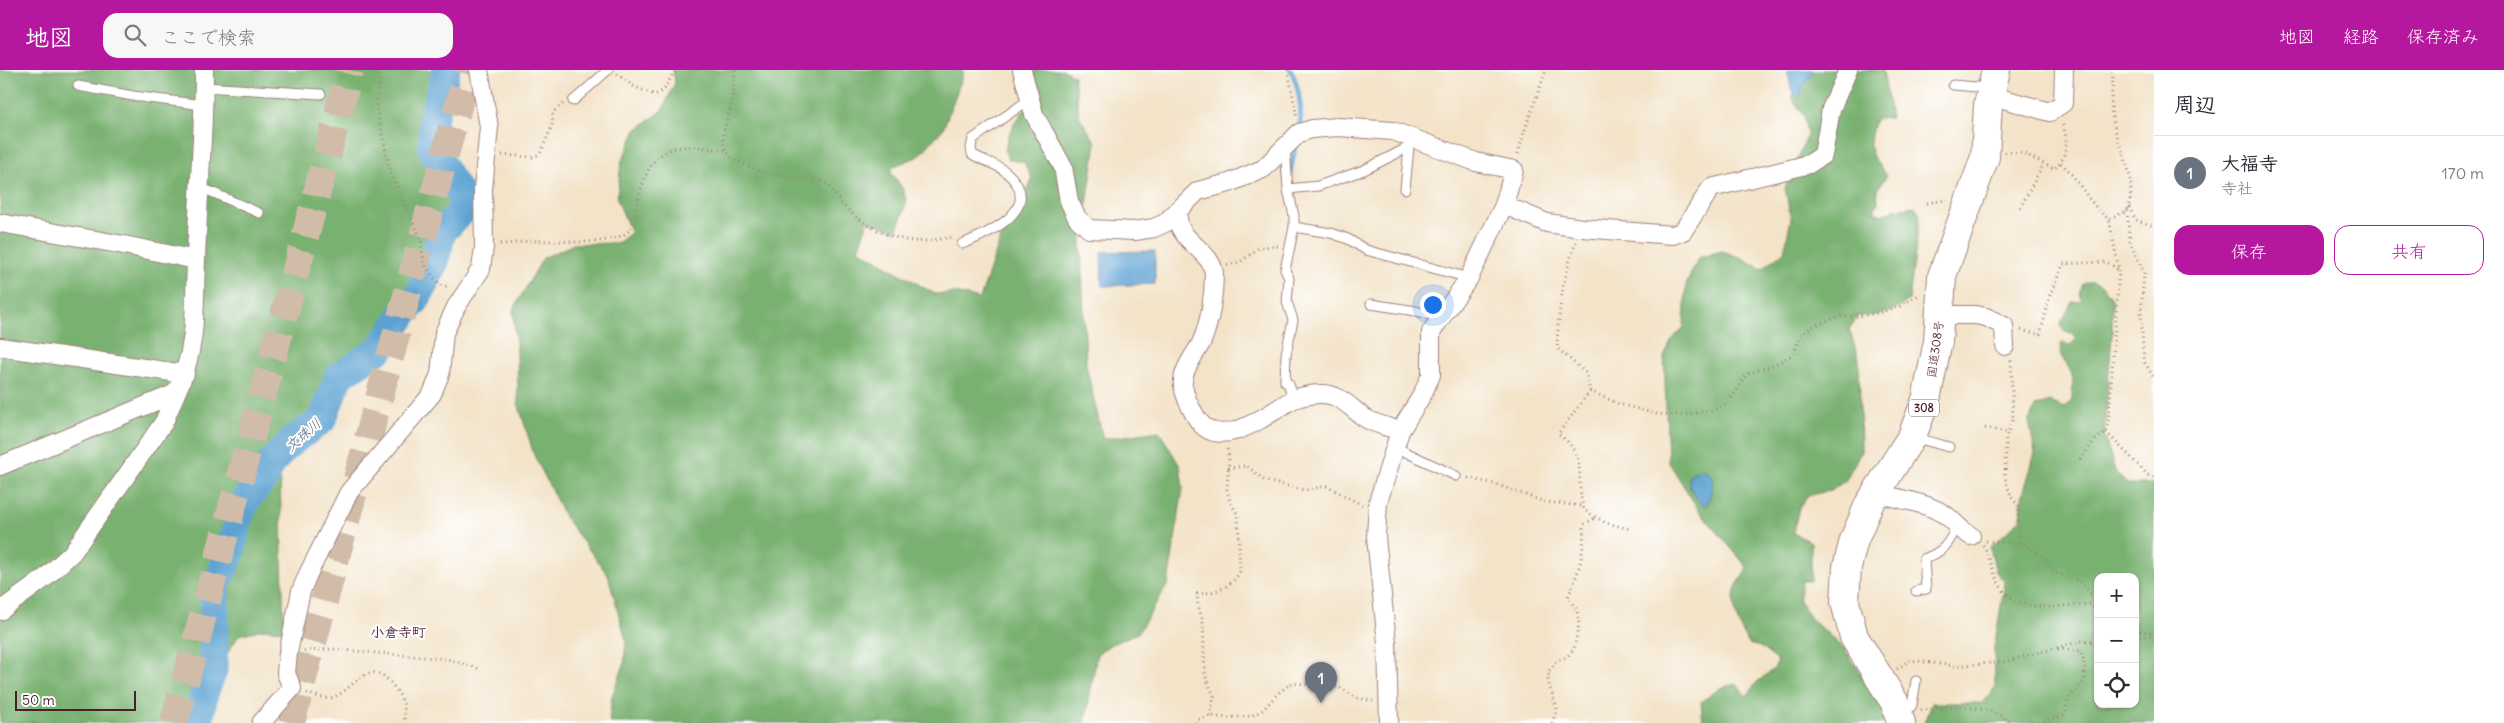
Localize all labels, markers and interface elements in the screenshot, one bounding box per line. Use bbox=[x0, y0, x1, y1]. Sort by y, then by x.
search box bbox=[103, 13, 453, 58]
icon: search bbox=[121, 21, 149, 49]
text: 地図 bbox=[25, 22, 73, 52]
text: ここで検索 bbox=[161, 25, 256, 49]
text: 地図 bbox=[2279, 25, 2315, 48]
text: 経路 bbox=[2343, 25, 2379, 48]
text: 保存済み bbox=[2407, 25, 2479, 48]
text: 周辺 bbox=[2174, 91, 2216, 118]
text: 大福寺 bbox=[2221, 151, 2278, 175]
text: 1 bbox=[2187, 163, 2193, 183]
text: 170 m bbox=[2441, 163, 2484, 183]
text: 寺社 bbox=[2221, 178, 2253, 198]
button: 保存 bbox=[2174, 225, 2324, 275]
button: 共有 bbox=[2334, 225, 2484, 275]
your location bbox=[1420, 292, 1446, 318]
street label: 国道308号 bbox=[1924, 319, 1946, 379]
road number: 308 bbox=[1909, 399, 1939, 416]
water label: 文珠川 bbox=[281, 414, 325, 456]
map controls bbox=[2094, 573, 2139, 708]
button: + bbox=[2094, 573, 2139, 618]
button: − bbox=[2094, 618, 2139, 663]
district label: 小倉寺町 bbox=[370, 623, 426, 641]
pin: 1 bbox=[1305, 662, 1337, 703]
button: locate bbox=[2094, 663, 2139, 708]
scale bar bbox=[15, 688, 136, 711]
text: 50 m bbox=[22, 691, 55, 709]

